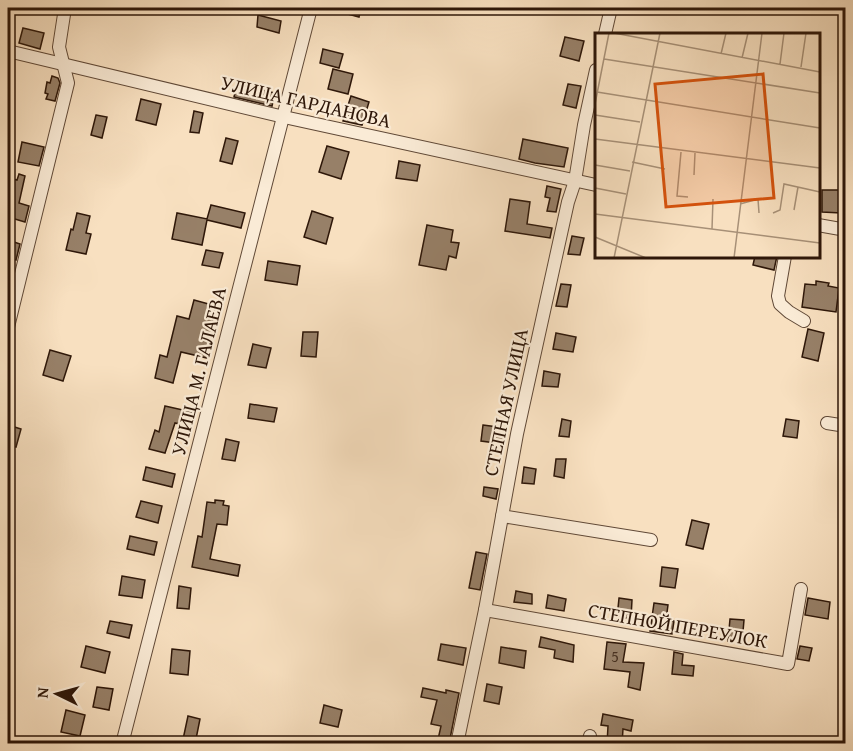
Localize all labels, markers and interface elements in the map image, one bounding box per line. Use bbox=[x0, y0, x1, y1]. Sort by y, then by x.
inset map bbox=[595, 33, 820, 258]
street label: УЛИЦА ГАРДАНОВА bbox=[218, 67, 394, 135]
street label: УЛИЦА М. ГАЛАЕВА bbox=[163, 284, 233, 458]
street label: СТЕПНАЯ УЛИЦА bbox=[475, 326, 535, 478]
street label: СТЕПНОЙ ПЕРЕУЛОК bbox=[586, 595, 771, 655]
house number: 5 bbox=[611, 644, 619, 668]
north arrow bbox=[27, 664, 87, 724]
text: N bbox=[30, 686, 55, 699]

